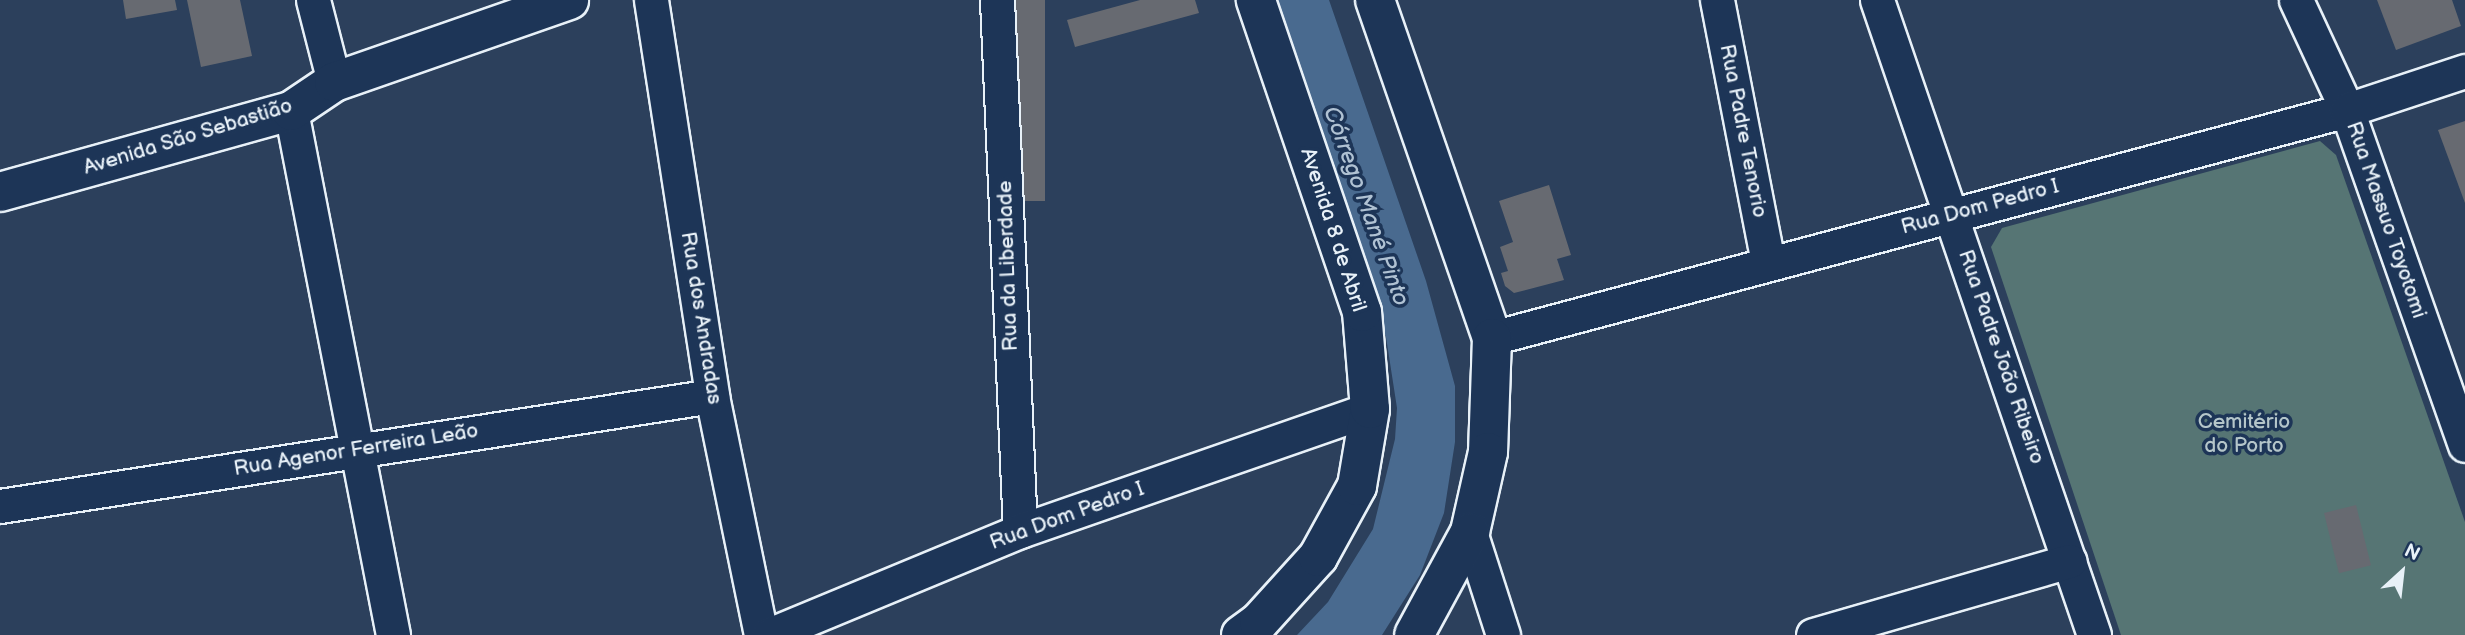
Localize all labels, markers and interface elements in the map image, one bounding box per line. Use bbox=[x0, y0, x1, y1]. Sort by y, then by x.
street label: Rua Padre Tenorio bbox=[1714, 42, 1772, 220]
street label: Avenida São Sebastião bbox=[80, 93, 296, 181]
water label: Córrego Mané Pinto bbox=[1317, 102, 1415, 310]
street label: Rua Massuo Toyotomi bbox=[2340, 118, 2432, 322]
street label: Avenida 8 de Abril bbox=[1295, 145, 1371, 315]
street label: Rua Dom Pedro I bbox=[1898, 174, 2062, 240]
street label: Rua da Liberdade bbox=[992, 180, 1024, 352]
street label: Rua dos Andradas bbox=[675, 230, 727, 406]
street label: Rua Padre João Ribeiro bbox=[1952, 246, 2050, 468]
park label: Cemitério do Porto bbox=[2198, 409, 2290, 459]
street label: Rua Agenor Ferreira Leão bbox=[232, 418, 480, 482]
street label: Rua Dom Pedro I bbox=[986, 476, 1148, 556]
north arrow bbox=[2367, 537, 2437, 607]
text: N bbox=[2400, 539, 2423, 566]

